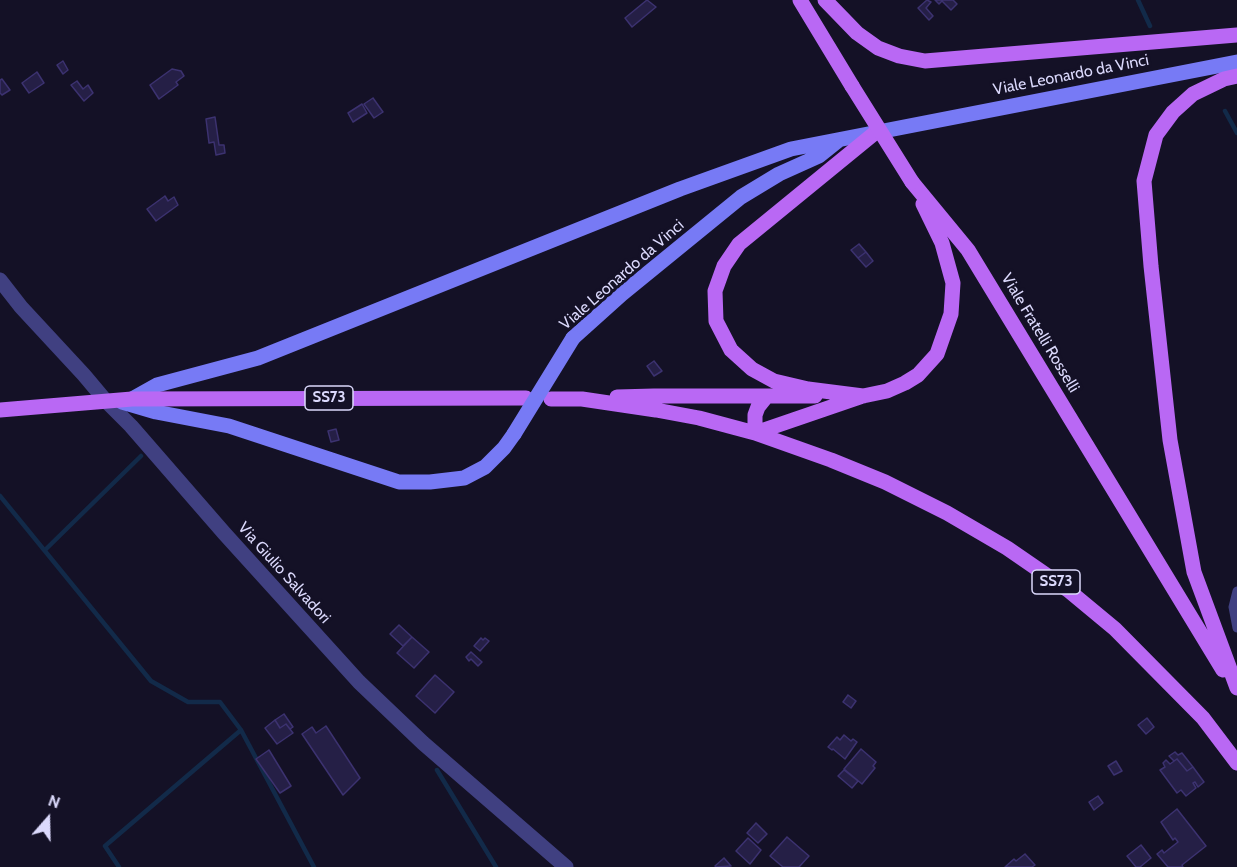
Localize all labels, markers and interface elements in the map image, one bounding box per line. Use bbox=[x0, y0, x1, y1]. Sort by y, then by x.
street label: Viale Leonardo da Vinci bbox=[992, 50, 1150, 100]
street label: Viale Leonardo da Vinci bbox=[556, 216, 688, 334]
street label: Viale Fratelli Rosselli bbox=[997, 270, 1083, 396]
road number: SS73 bbox=[305, 386, 353, 410]
street label: Via Giulio Salvadori bbox=[234, 518, 334, 628]
road number: SS73 bbox=[1032, 570, 1080, 594]
north arrow bbox=[18, 789, 78, 849]
text: N bbox=[46, 791, 63, 812]

